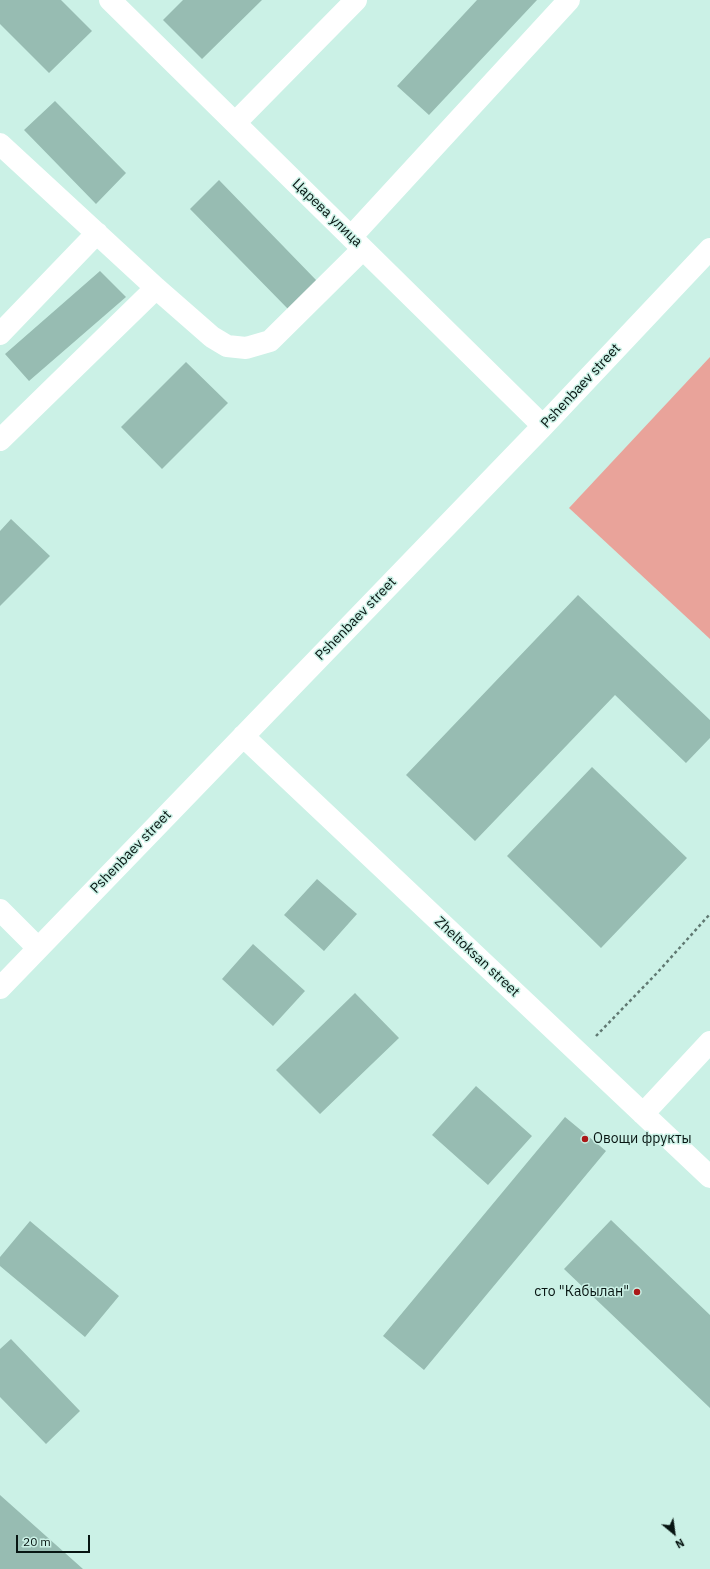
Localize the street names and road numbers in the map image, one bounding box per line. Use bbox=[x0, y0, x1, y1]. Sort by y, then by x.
street label: Царева улица bbox=[289, 175, 365, 251]
street label: Pshenbaev street bbox=[538, 340, 624, 432]
street label: Pshenbaev street bbox=[312, 574, 400, 664]
street label: Pshenbaev street bbox=[87, 807, 175, 897]
street label: Zheltoksan street bbox=[431, 913, 523, 1001]

